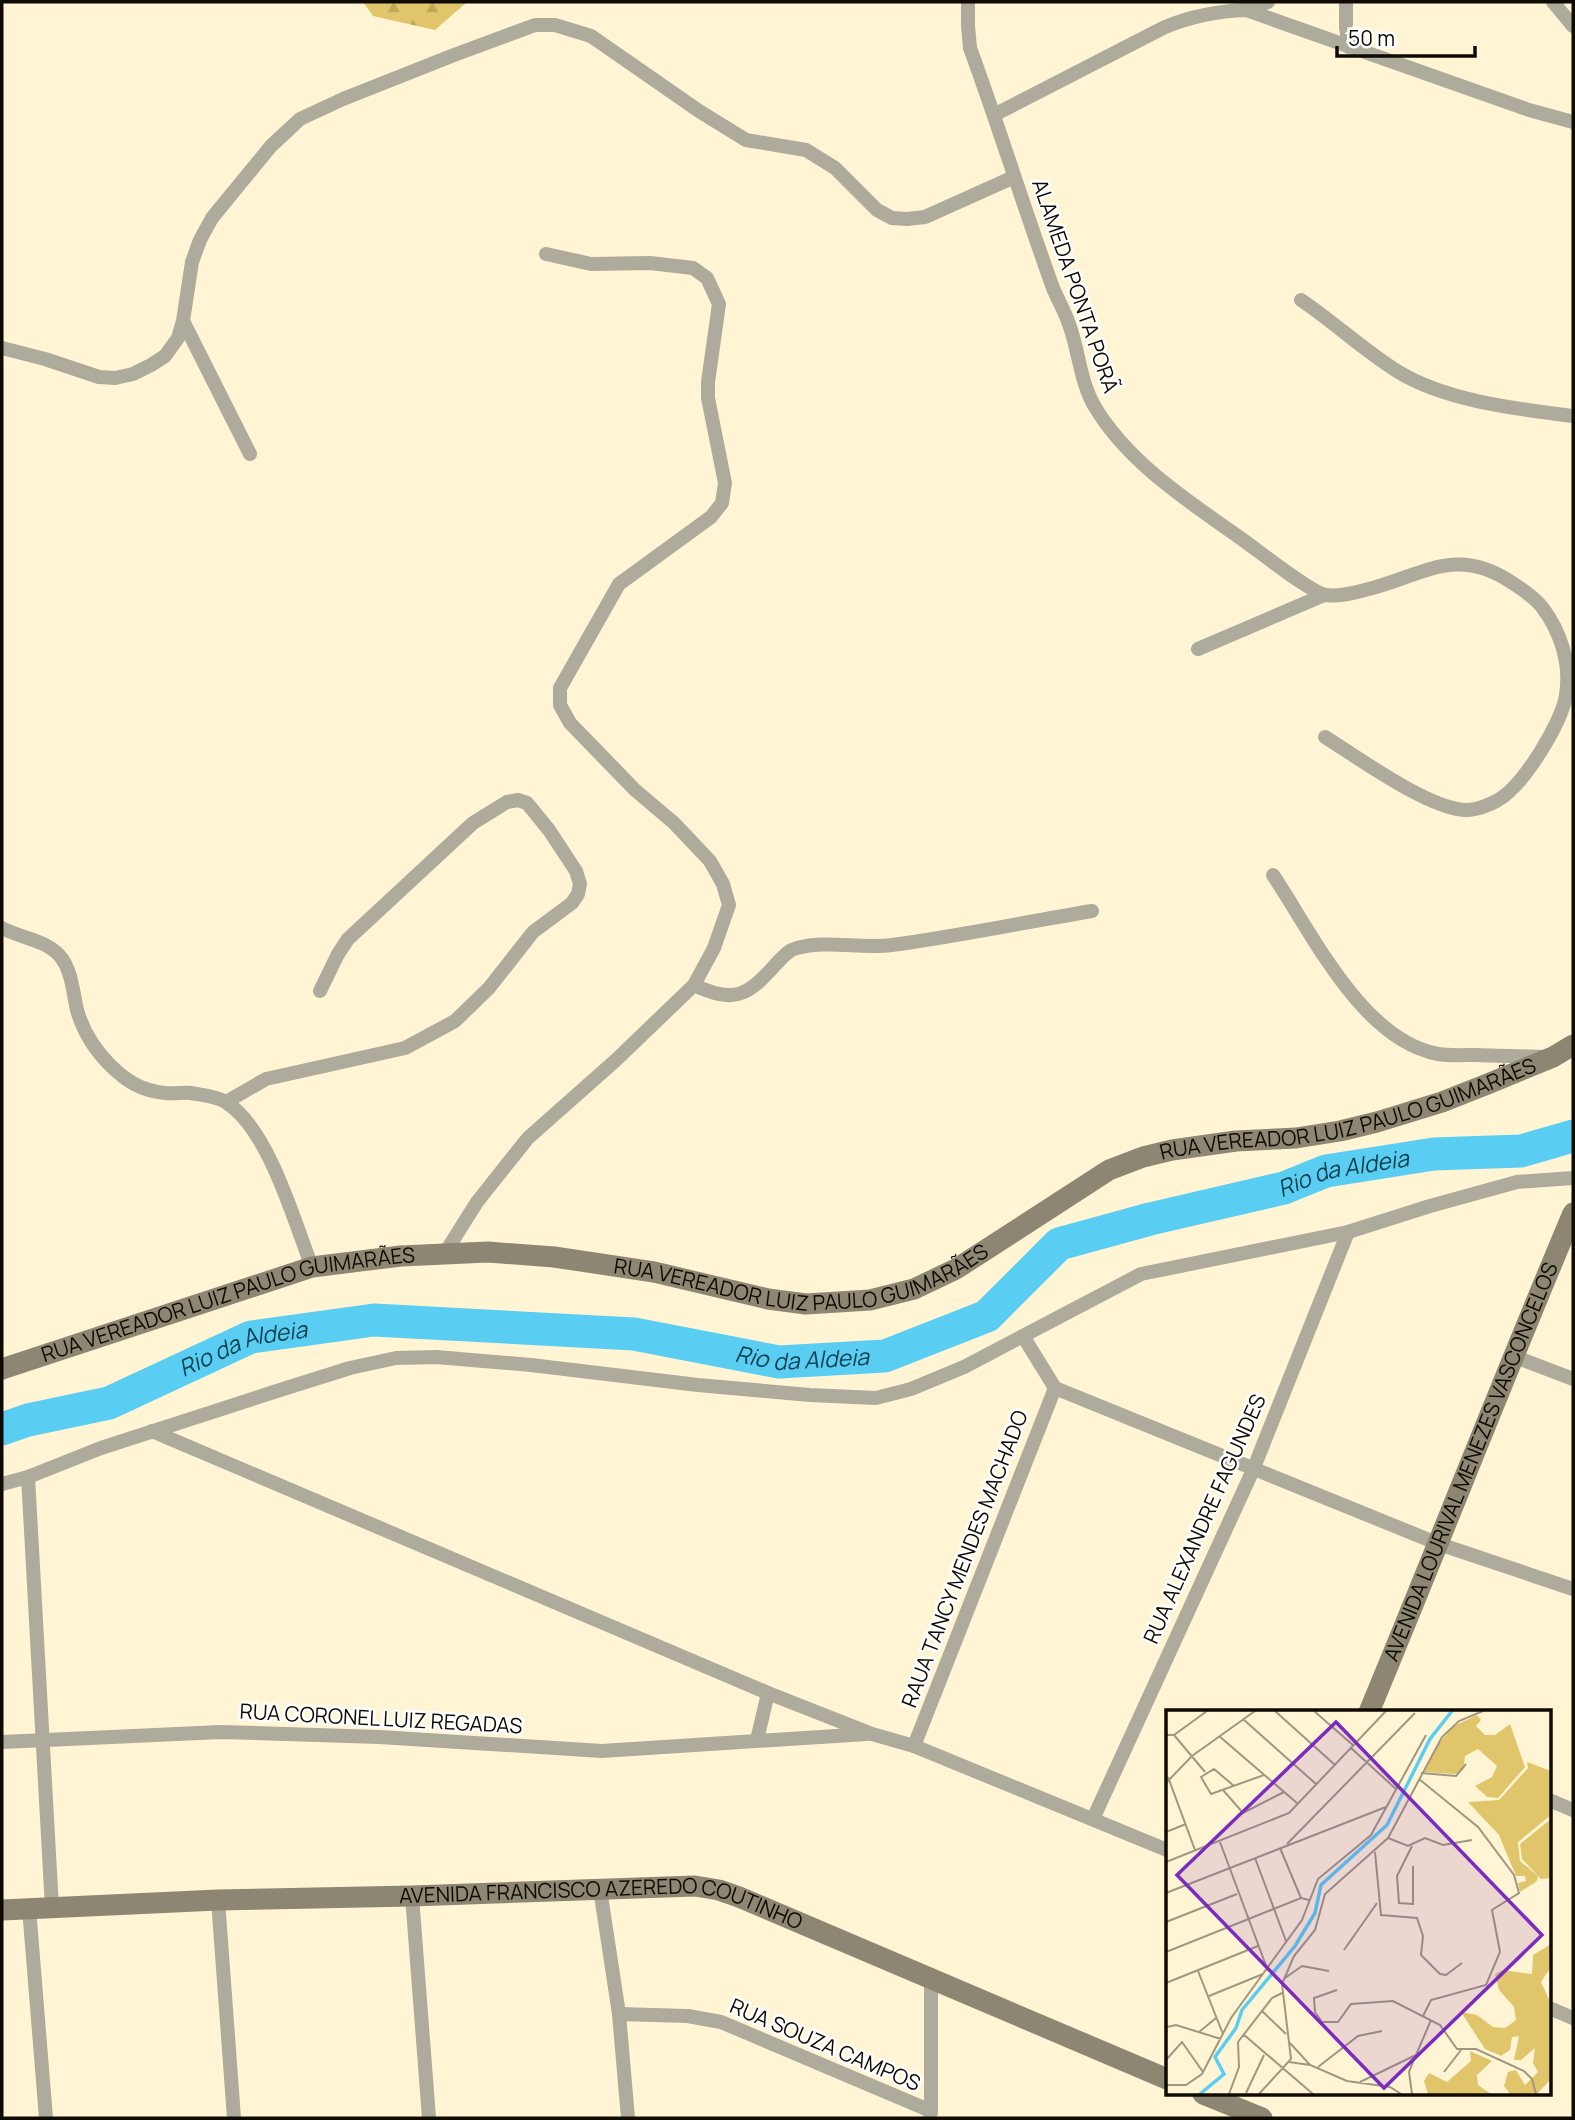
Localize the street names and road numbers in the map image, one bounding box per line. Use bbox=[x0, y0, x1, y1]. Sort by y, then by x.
street label: ALAMEDA PONTA PORÃ bbox=[1026, 175, 1126, 396]
street label: RUA VEREADOR LUIZ PAULO GUIMARÃES bbox=[1157, 1051, 1540, 1166]
street label: RUA VEREADOR LUIZ PAULO GUIMARÃES bbox=[612, 1237, 993, 1317]
street label: RUA VEREADOR LUIZ PAULO GUIMARÃES bbox=[37, 1240, 415, 1368]
street label: AVENIDA LOURIVAL MENEZES VASCONCELOS bbox=[1376, 1258, 1564, 1665]
street label: RUA ALEXANDRE FAGUNDES bbox=[1136, 1389, 1272, 1648]
street label: RAUA TANCY MENDES MACHADO bbox=[894, 1406, 1034, 1711]
street label: RUA CORONEL LUIZ REGADAS bbox=[239, 1697, 523, 1739]
street label: AVENIDA FRANCISCO AZEREDO COUTINHO bbox=[399, 1871, 807, 1935]
street label: RUA SOUZA CAMPOS bbox=[726, 1991, 925, 2097]

